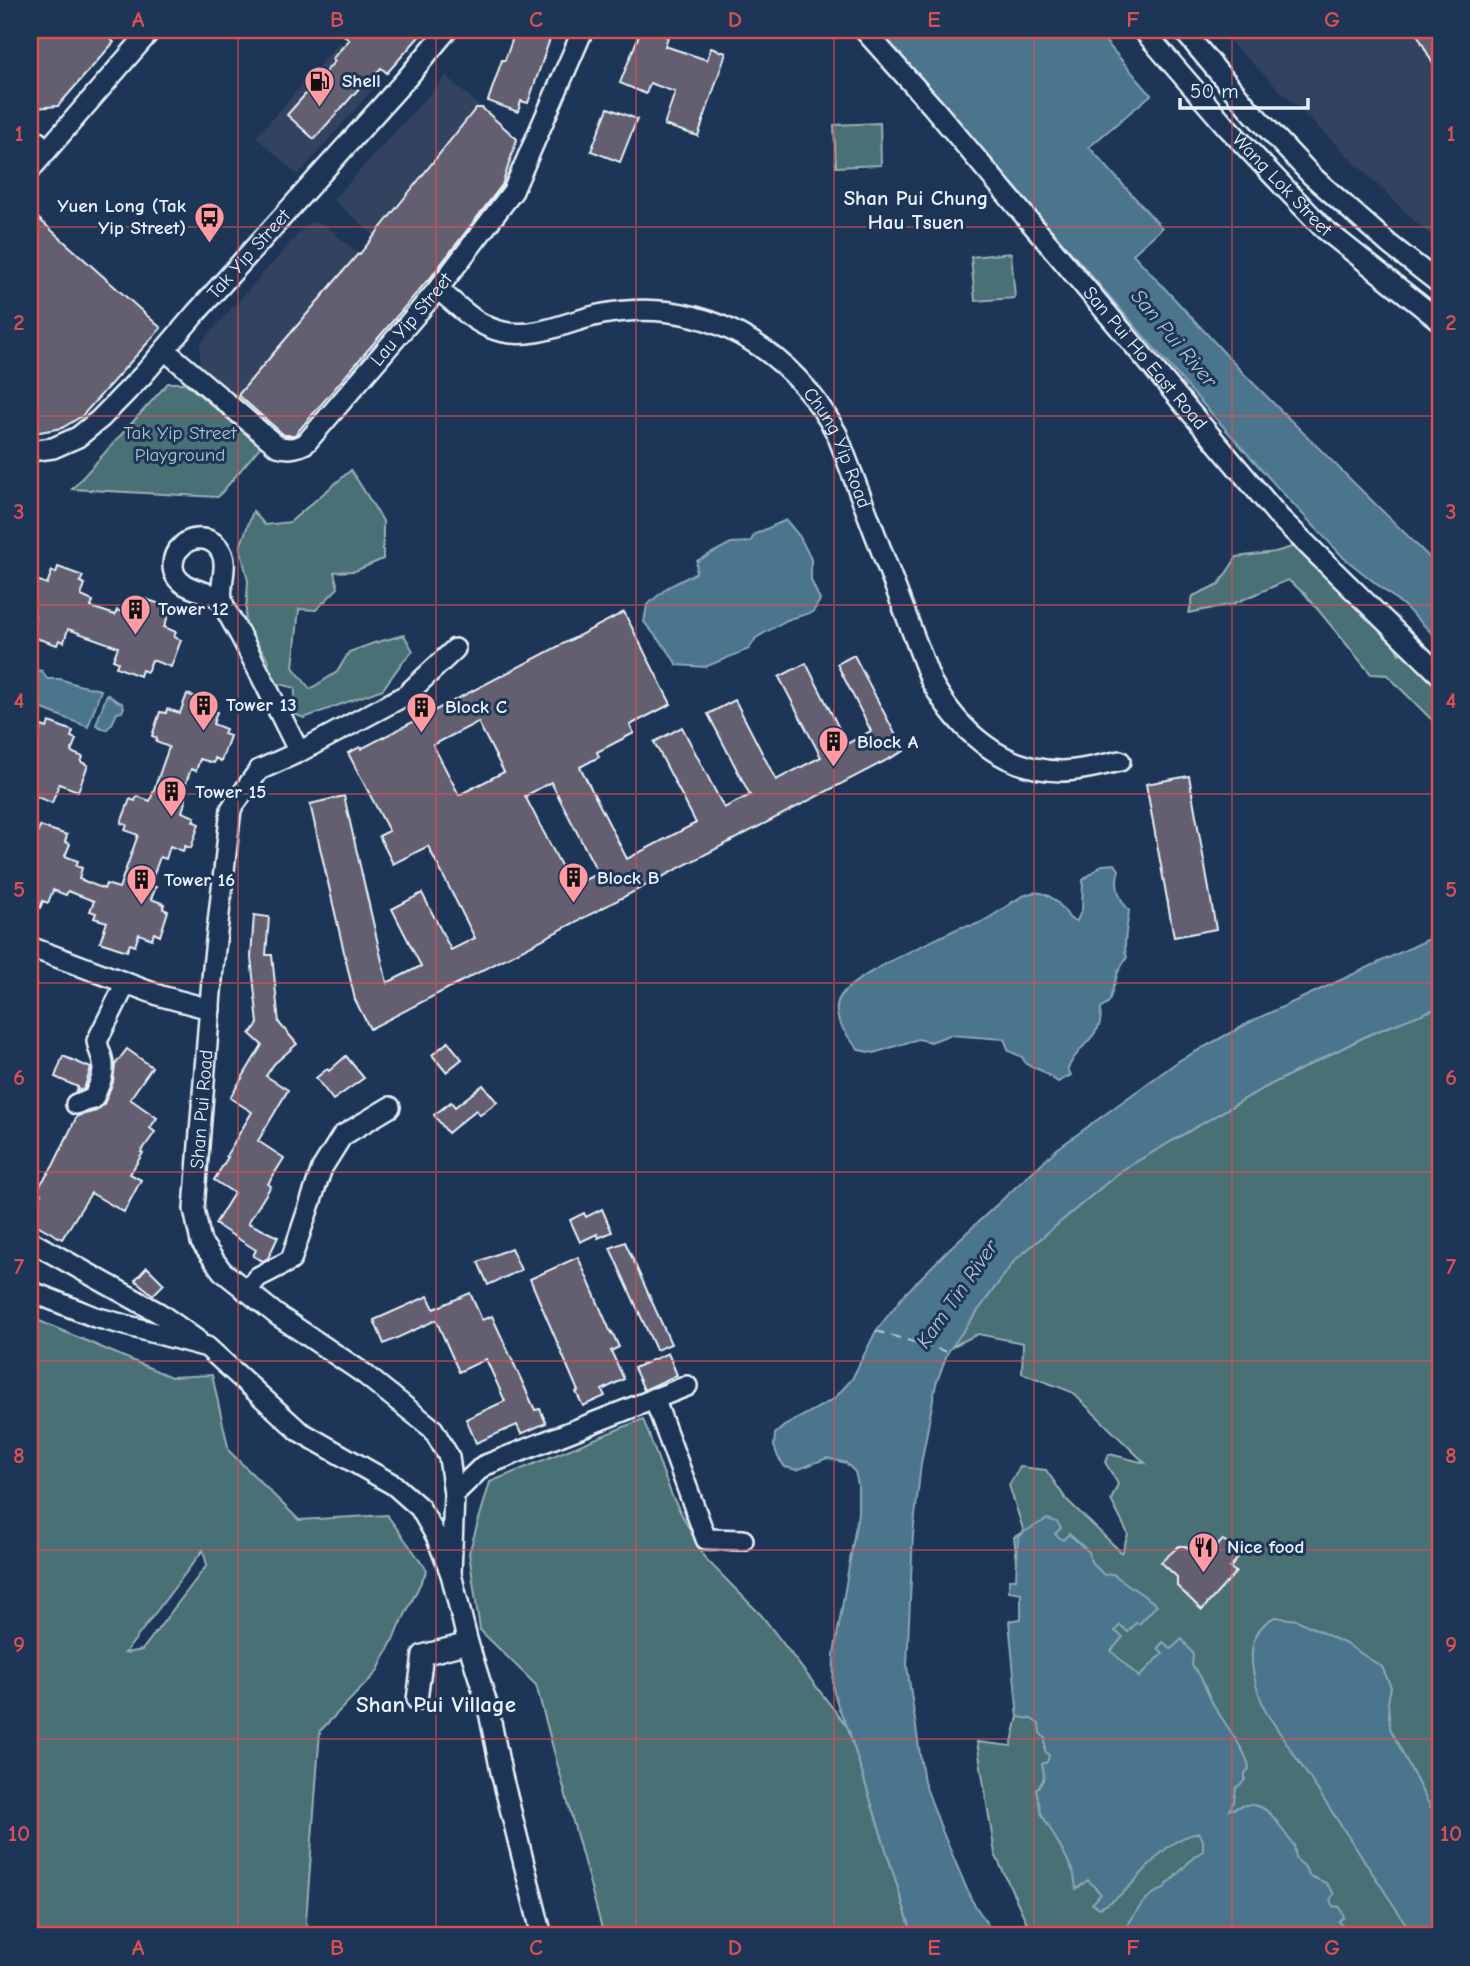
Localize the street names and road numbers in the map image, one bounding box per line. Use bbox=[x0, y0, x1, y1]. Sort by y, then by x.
street label: Wang Lok Street bbox=[1228, 128, 1336, 242]
street label: Tak Yip Street bbox=[203, 204, 295, 304]
street label: Lau Yip Street bbox=[366, 268, 457, 370]
street label: San Pui Ho East Road bbox=[1078, 282, 1212, 434]
street label: Chung Yip Road bbox=[799, 383, 875, 511]
street label: Shan Pui Road bbox=[186, 1049, 217, 1170]

